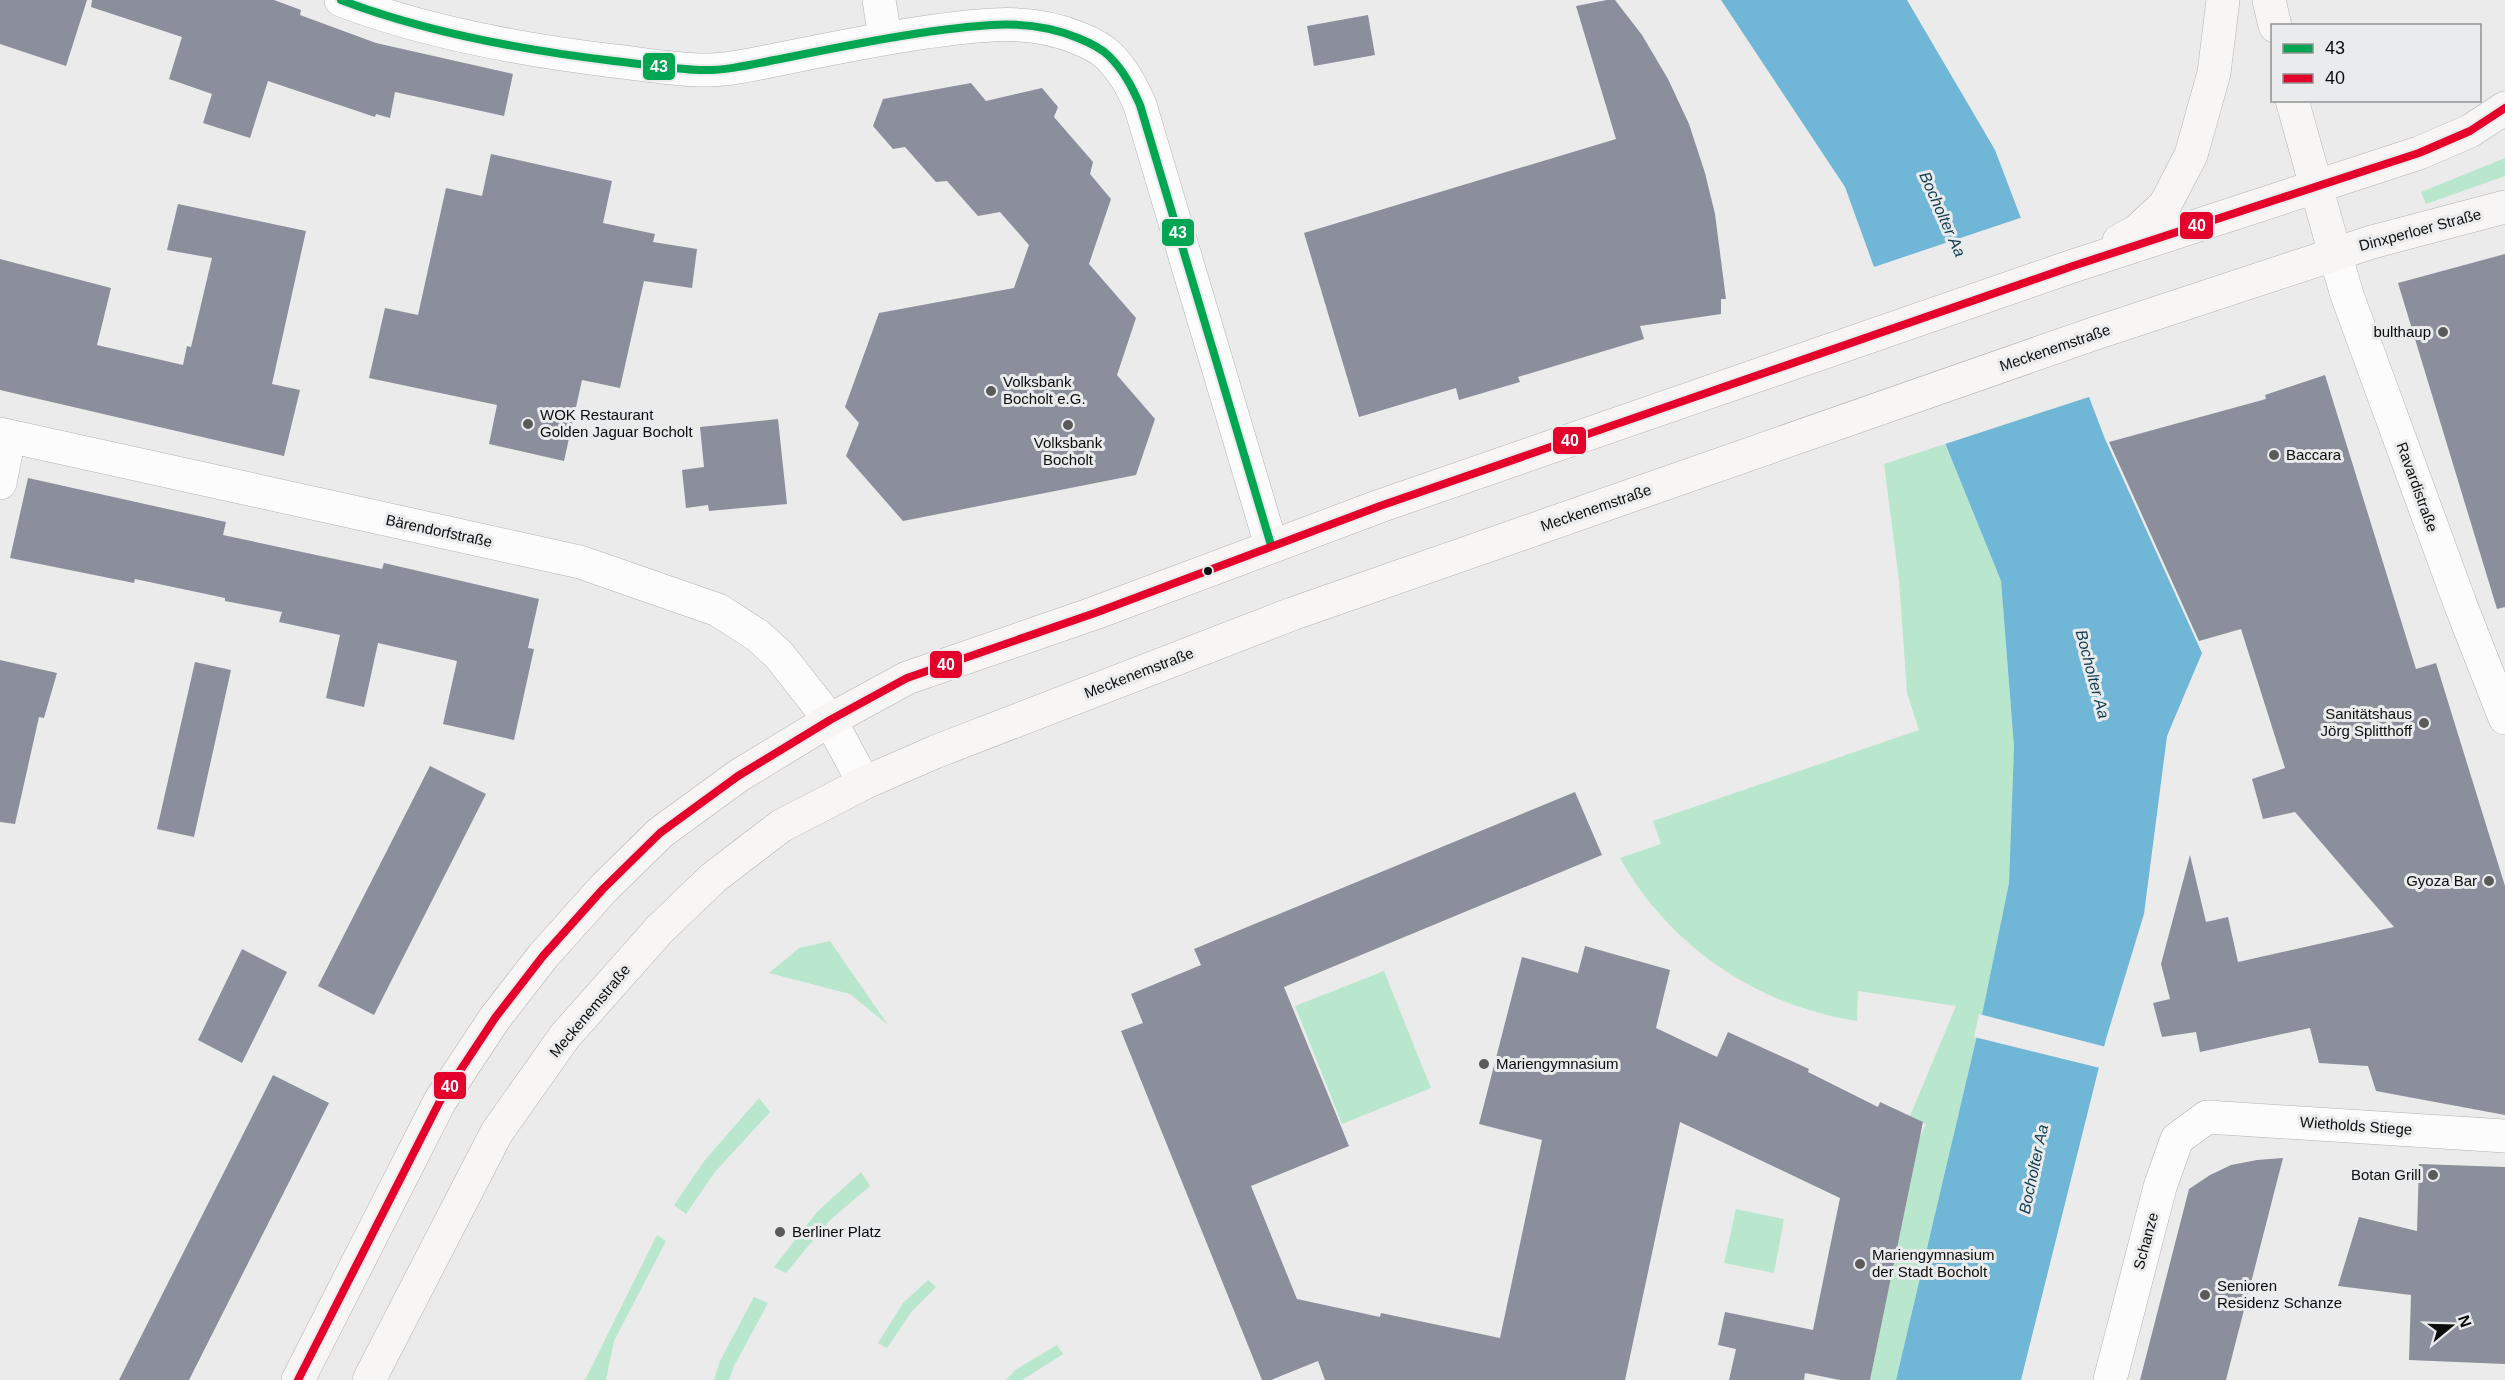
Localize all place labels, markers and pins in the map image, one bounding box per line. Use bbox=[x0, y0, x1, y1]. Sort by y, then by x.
place label: bulthaup bbox=[2373, 323, 2431, 340]
marker: bulthaup bbox=[2436, 325, 2450, 339]
place label: Volksbank Bocholt e.G. bbox=[1003, 373, 1086, 407]
marker: Volksbank Bocholt e.G. bbox=[984, 384, 998, 398]
place label: WOK Restaurant Golden Jaguar Bocholt bbox=[540, 406, 693, 440]
marker: WOK Restaurant Golden Jaguar Bocholt bbox=[521, 417, 535, 431]
marker: Volksbank Bocholt bbox=[1061, 418, 1075, 432]
place label: Volksbank Bocholt bbox=[1034, 434, 1103, 468]
place label: Baccara bbox=[2286, 446, 2342, 463]
marker: Baccara bbox=[2267, 448, 2281, 462]
unlabelled marker bbox=[1202, 565, 1214, 577]
place label: Sanitätshaus Jörg Splitthoff bbox=[2321, 705, 2413, 739]
marker: Sanitätshaus Jörg Splitthoff bbox=[2417, 716, 2431, 730]
place label: Gyoza Bar bbox=[2406, 872, 2477, 889]
marker: Gyoza Bar bbox=[2482, 874, 2496, 888]
place label: Mariengymnasium bbox=[1496, 1055, 1619, 1072]
marker: Mariengymnasium bbox=[1477, 1057, 1491, 1071]
place label: Botan Grill bbox=[2351, 1166, 2421, 1183]
marker: Botan Grill bbox=[2426, 1168, 2440, 1182]
place label: Berliner Platz bbox=[792, 1223, 881, 1240]
marker: Berliner Platz bbox=[773, 1225, 787, 1239]
place label: Mariengymnasium der Stadt Bocholt bbox=[1872, 1246, 1995, 1280]
marker: Mariengymnasium der Stadt Bocholt bbox=[1853, 1257, 1867, 1271]
place label: Senioren Residenz Schanze bbox=[2217, 1277, 2342, 1311]
marker: Senioren Residenz Schanze bbox=[2198, 1288, 2212, 1302]

